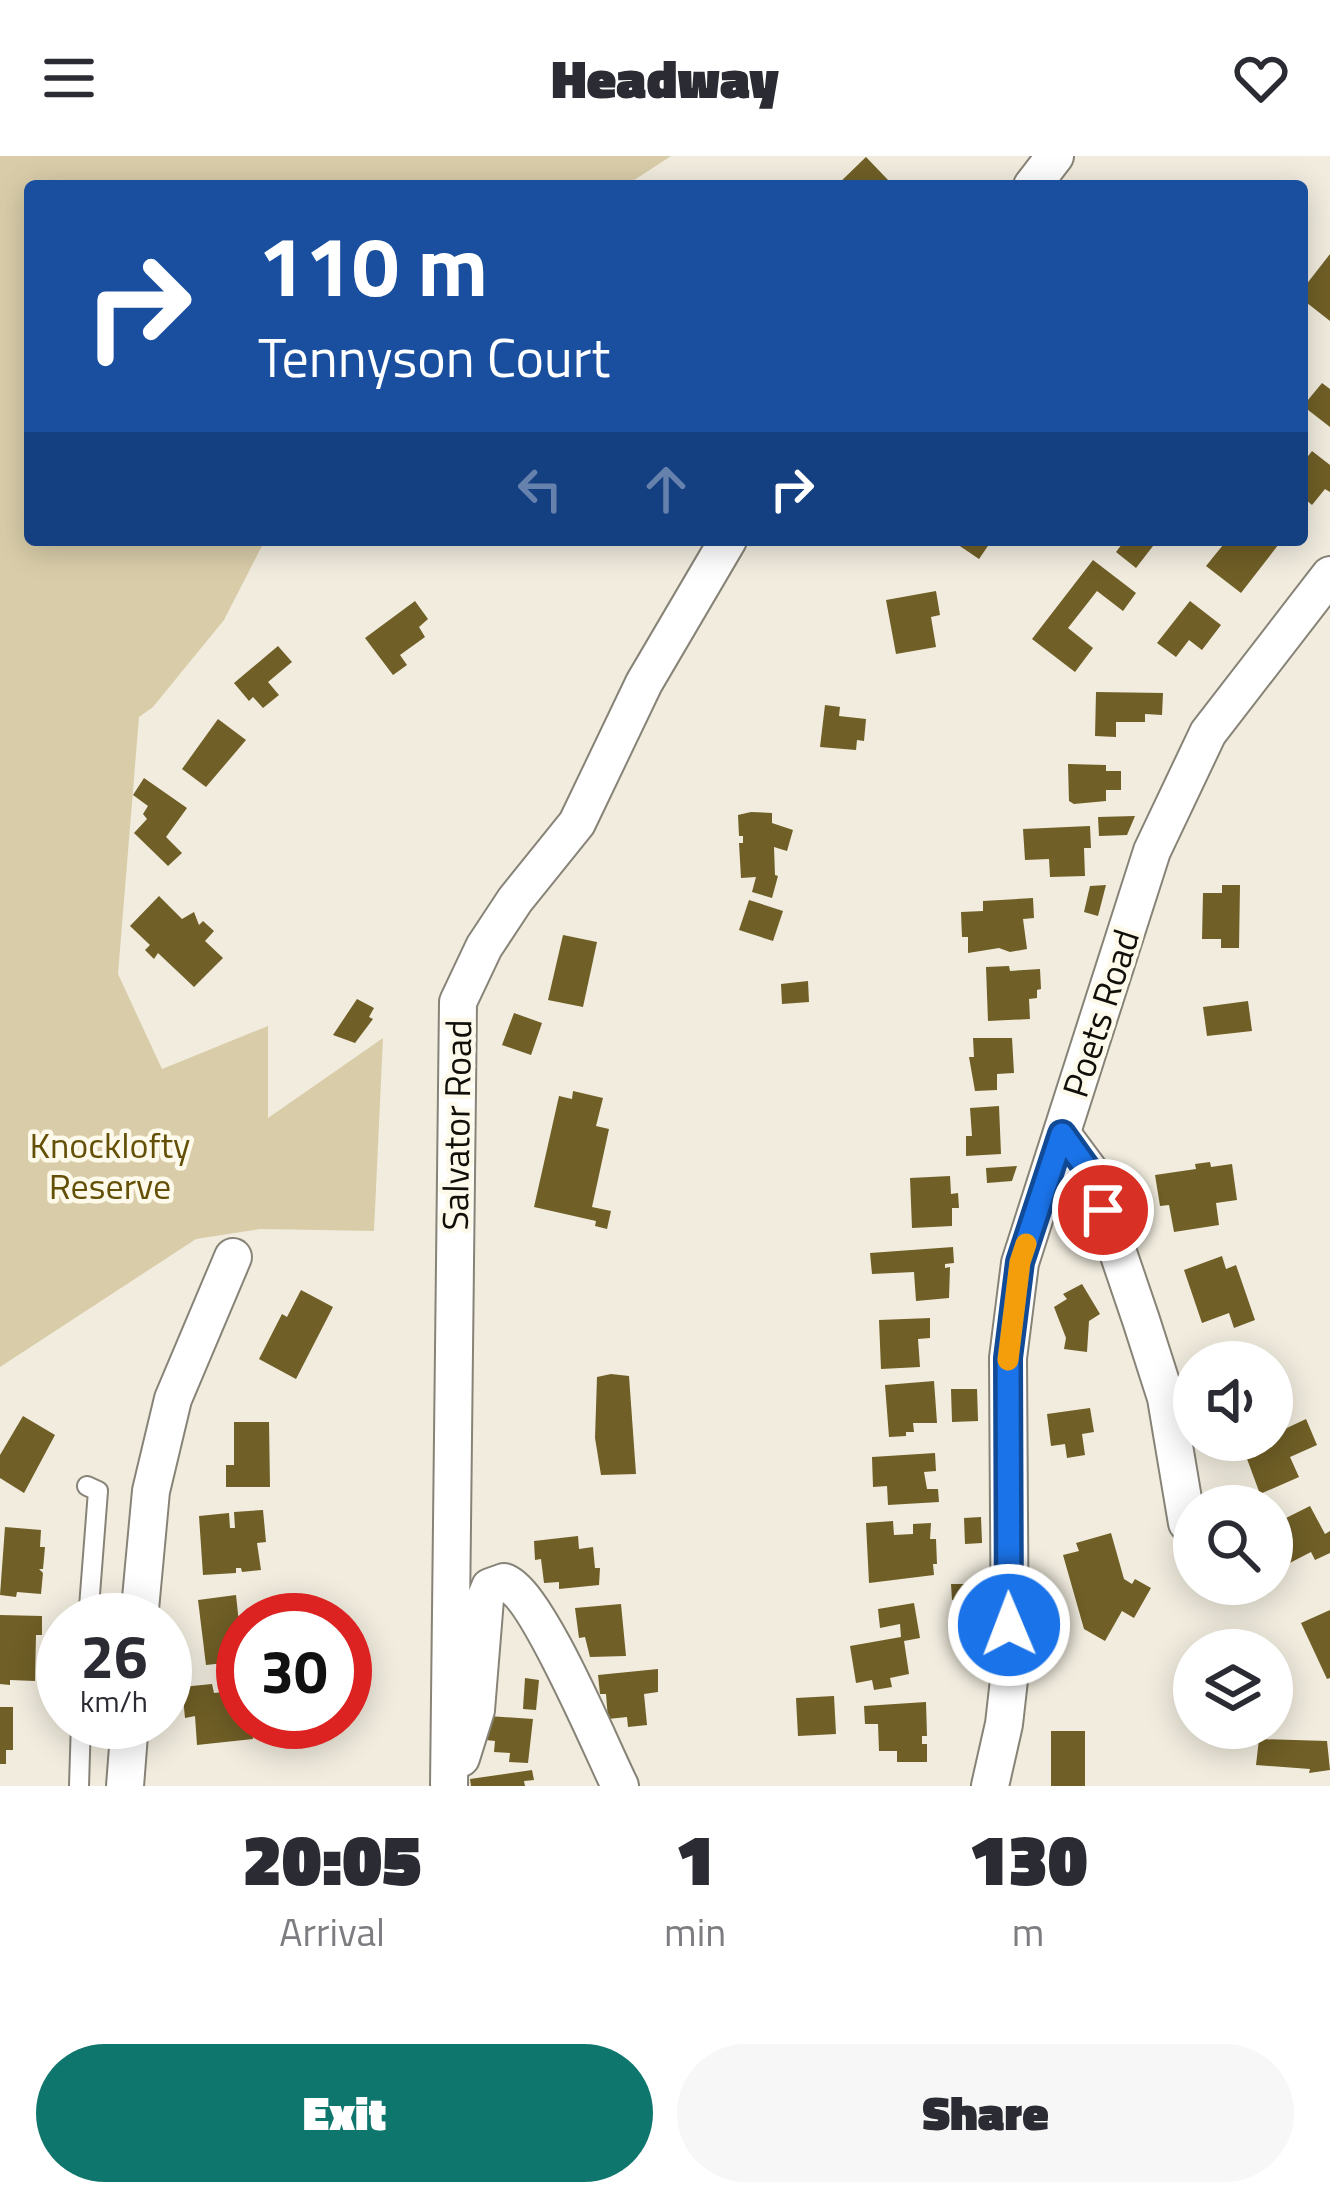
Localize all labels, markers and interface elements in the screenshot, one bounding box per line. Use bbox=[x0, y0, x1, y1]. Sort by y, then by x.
text: Headway bbox=[551, 37, 779, 119]
icon: menu bbox=[36, 45, 102, 111]
icon: heart bbox=[1228, 45, 1294, 111]
text: 110 m bbox=[258, 201, 488, 329]
icon: right bbox=[60, 228, 216, 384]
text: Tennyson Court bbox=[258, 316, 610, 398]
icon: left bbox=[507, 456, 573, 522]
icon: ahead bbox=[633, 456, 699, 522]
icon: right bbox=[759, 456, 825, 522]
street label: Poets Road bbox=[1047, 922, 1153, 1104]
street label: Salvator Road bbox=[427, 1019, 485, 1231]
park label: Knocklofty Reserve bbox=[30, 1117, 190, 1213]
pin bbox=[1052, 1159, 1154, 1261]
icon: arrive bbox=[1070, 1177, 1136, 1243]
map controls bbox=[1173, 1341, 1293, 1749]
button: sound bbox=[1173, 1341, 1293, 1461]
button: search bbox=[1173, 1485, 1293, 1605]
position arrow bbox=[946, 1562, 1072, 1688]
speed limit sign: 30 bbox=[216, 1593, 372, 1749]
text: 26 bbox=[80, 1610, 148, 1701]
button: layers bbox=[1173, 1629, 1293, 1749]
text: km/h bbox=[80, 1678, 148, 1724]
text: 20:05 bbox=[242, 1803, 422, 1913]
text: 1 bbox=[675, 1803, 715, 1913]
text: 130 bbox=[969, 1803, 1088, 1913]
text: Arrival bbox=[279, 1902, 385, 1961]
text: min bbox=[664, 1902, 726, 1961]
text: m bbox=[1012, 1902, 1044, 1961]
button: Exit bbox=[36, 2044, 653, 2182]
button: Share bbox=[677, 2044, 1294, 2182]

